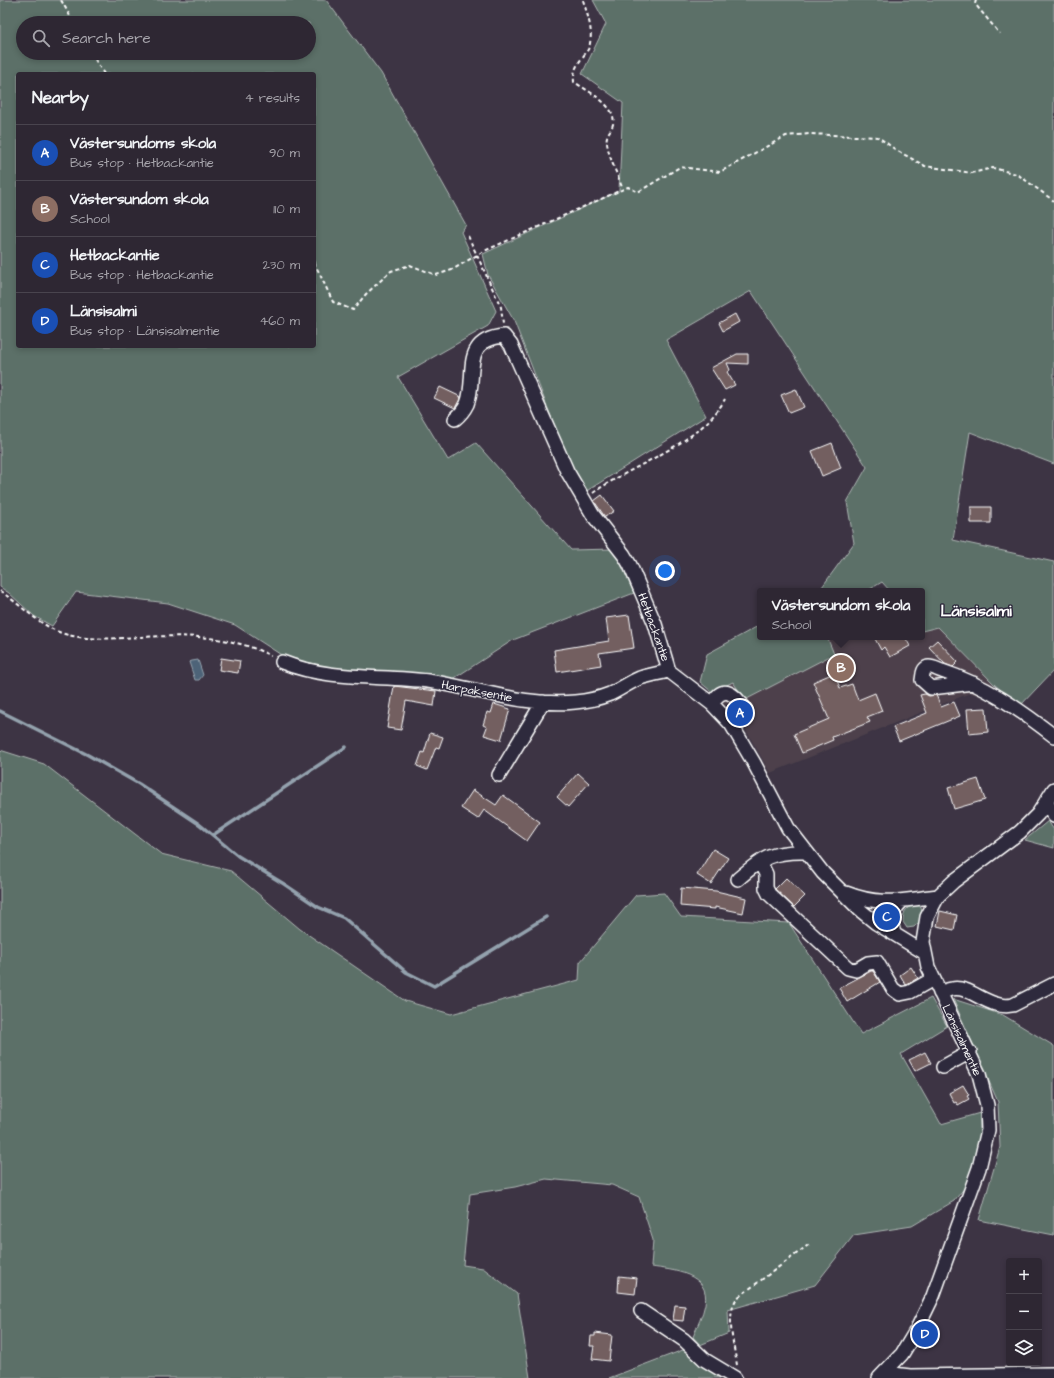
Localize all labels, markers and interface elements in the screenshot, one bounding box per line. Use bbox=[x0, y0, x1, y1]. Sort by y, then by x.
search box bbox=[16, 16, 316, 60]
icon: search bbox=[30, 27, 52, 49]
text: Search here bbox=[62, 28, 151, 49]
text: Nearby bbox=[32, 86, 89, 110]
text: 4 results bbox=[245, 89, 300, 107]
text: Västersundoms skola bbox=[70, 133, 216, 154]
text: A bbox=[41, 144, 49, 162]
text: 90 m bbox=[269, 144, 300, 162]
text: Bus stop · Hetbackantie bbox=[70, 154, 214, 172]
text: Västersundom skola bbox=[70, 189, 209, 210]
text: B bbox=[40, 200, 50, 218]
text: 110 m bbox=[273, 200, 300, 218]
text: School bbox=[70, 210, 110, 228]
text: Hetbackantie bbox=[70, 245, 160, 266]
text: C bbox=[40, 256, 50, 274]
text: 230 m bbox=[262, 256, 300, 274]
text: Bus stop · Hetbackantie bbox=[70, 266, 214, 284]
text: Länsisalmi bbox=[70, 301, 137, 322]
text: D bbox=[41, 312, 49, 330]
text: 460 m bbox=[259, 312, 300, 330]
text: Bus stop · Länsisalmentie bbox=[70, 322, 220, 340]
your location bbox=[655, 561, 675, 581]
popup bbox=[757, 588, 925, 640]
street label: Hetbackantie bbox=[633, 591, 674, 664]
text: Västersundom skola bbox=[772, 595, 910, 616]
district label: Länsisalmi bbox=[940, 600, 1012, 622]
text: School bbox=[772, 616, 811, 634]
pin: B bbox=[828, 653, 854, 683]
street label: Harpaksentie bbox=[440, 676, 514, 707]
pin: A bbox=[727, 698, 753, 728]
pin: C bbox=[874, 902, 900, 932]
street label: Länsisalmentie bbox=[938, 1002, 986, 1079]
map controls bbox=[1006, 1258, 1042, 1366]
button: + bbox=[1006, 1258, 1042, 1294]
button: − bbox=[1006, 1294, 1042, 1330]
pin: D bbox=[912, 1319, 938, 1349]
button: layers bbox=[1006, 1330, 1042, 1366]

